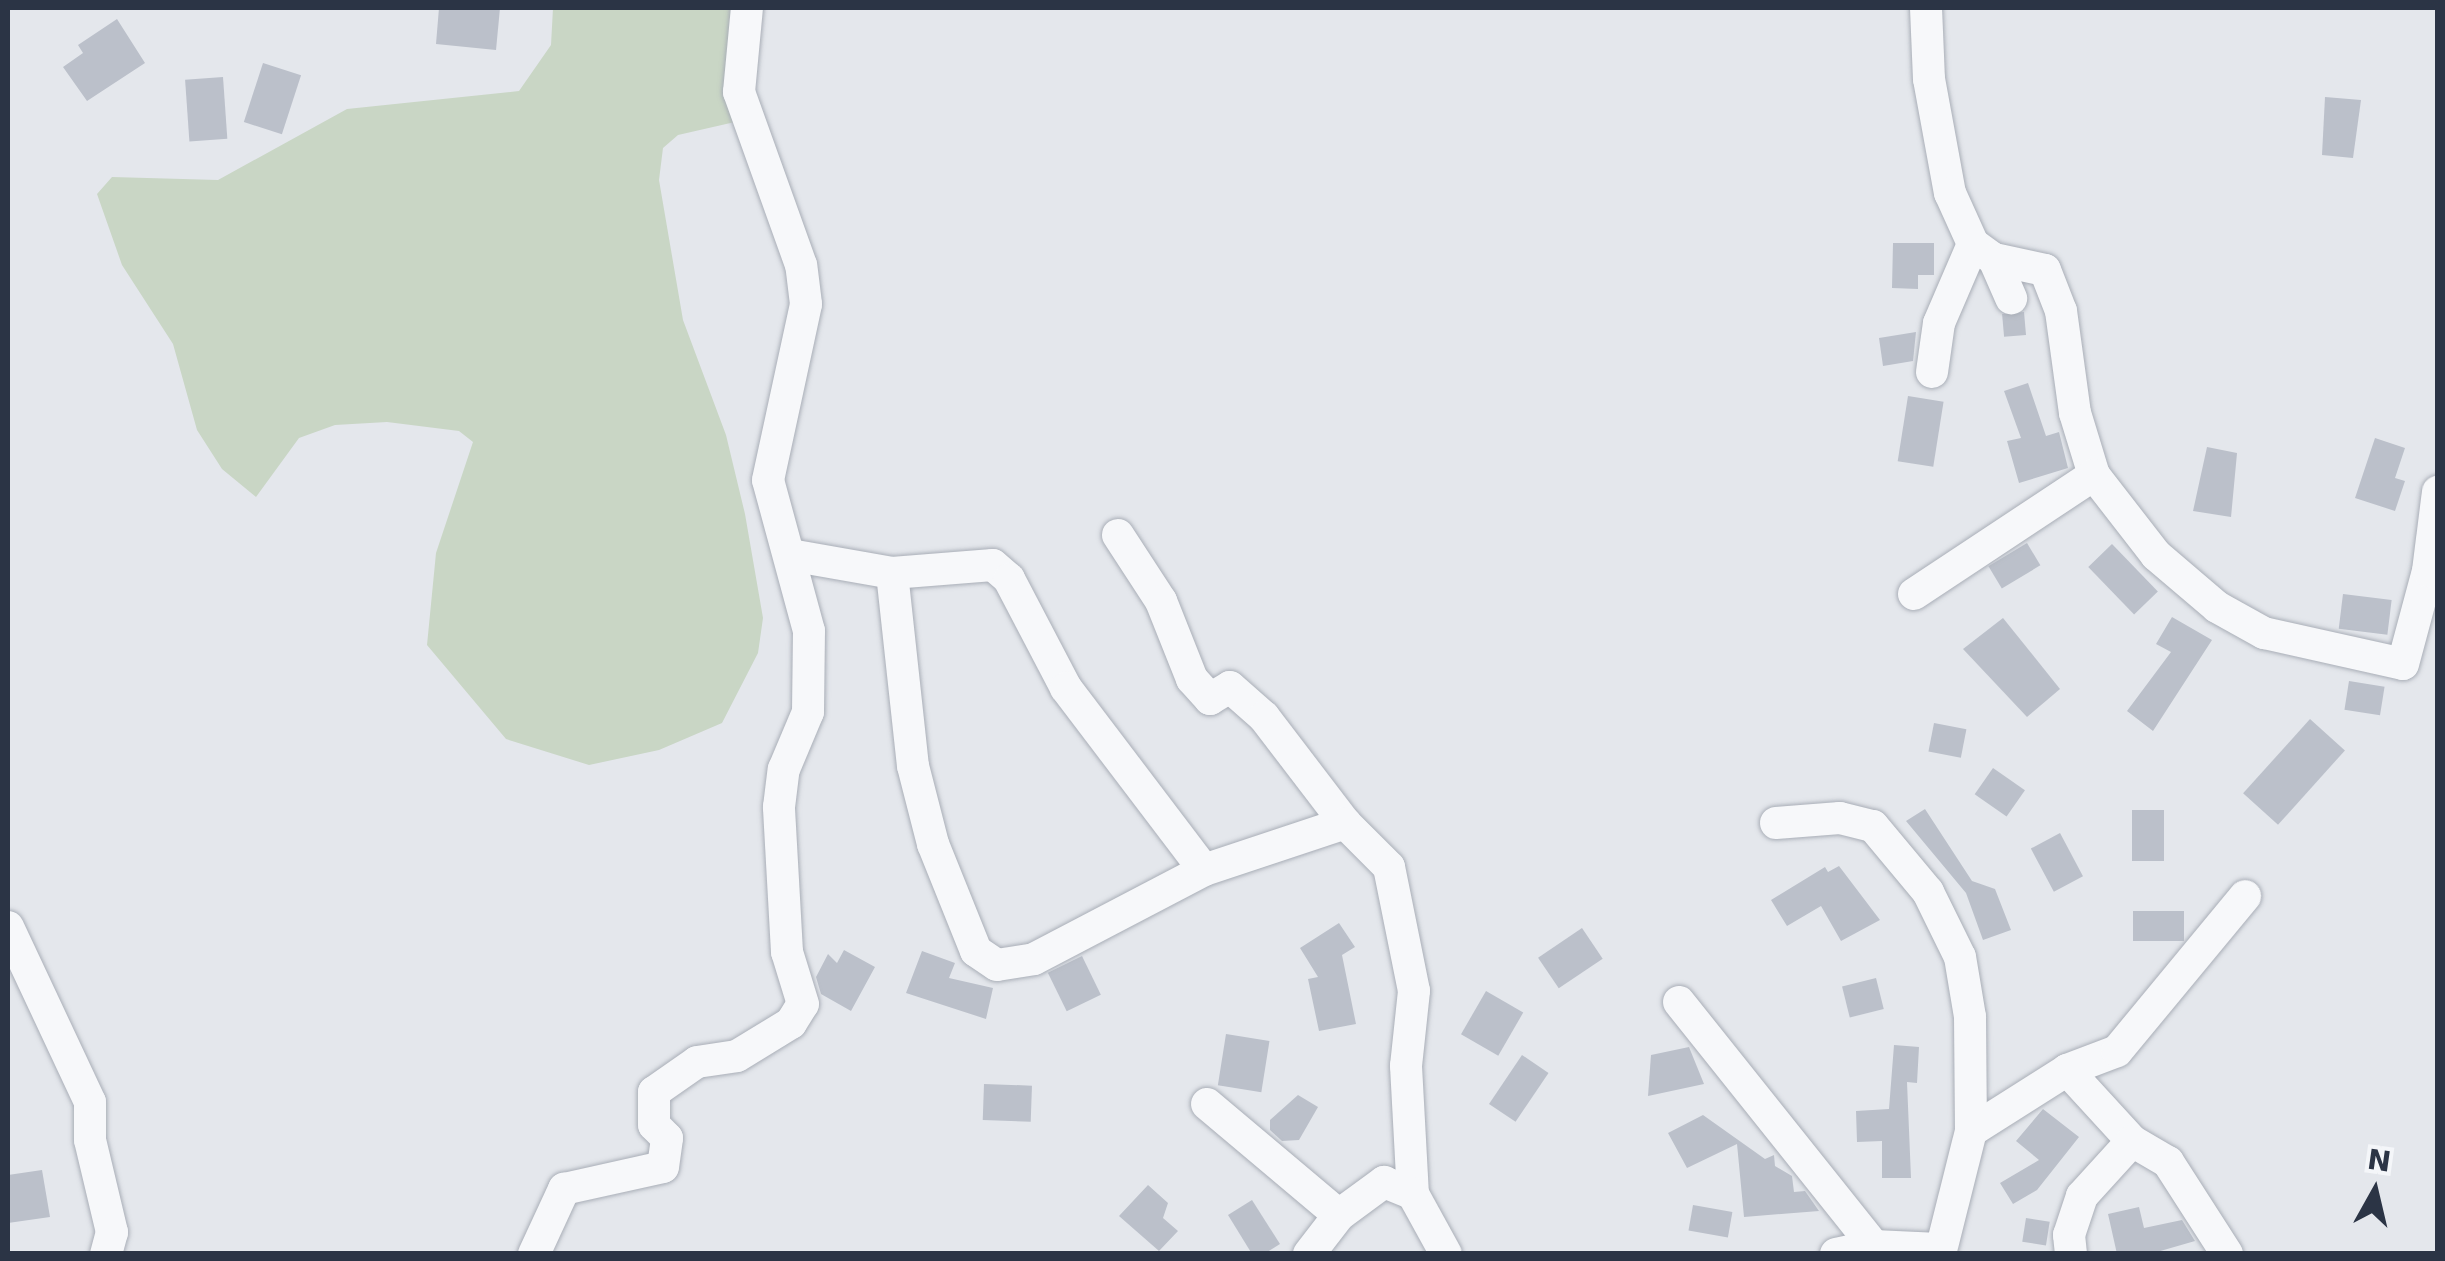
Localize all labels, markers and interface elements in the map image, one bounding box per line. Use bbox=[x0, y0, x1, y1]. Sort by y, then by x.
north arrow bbox=[2325, 1141, 2425, 1241]
text: N bbox=[2365, 1143, 2393, 1179]

